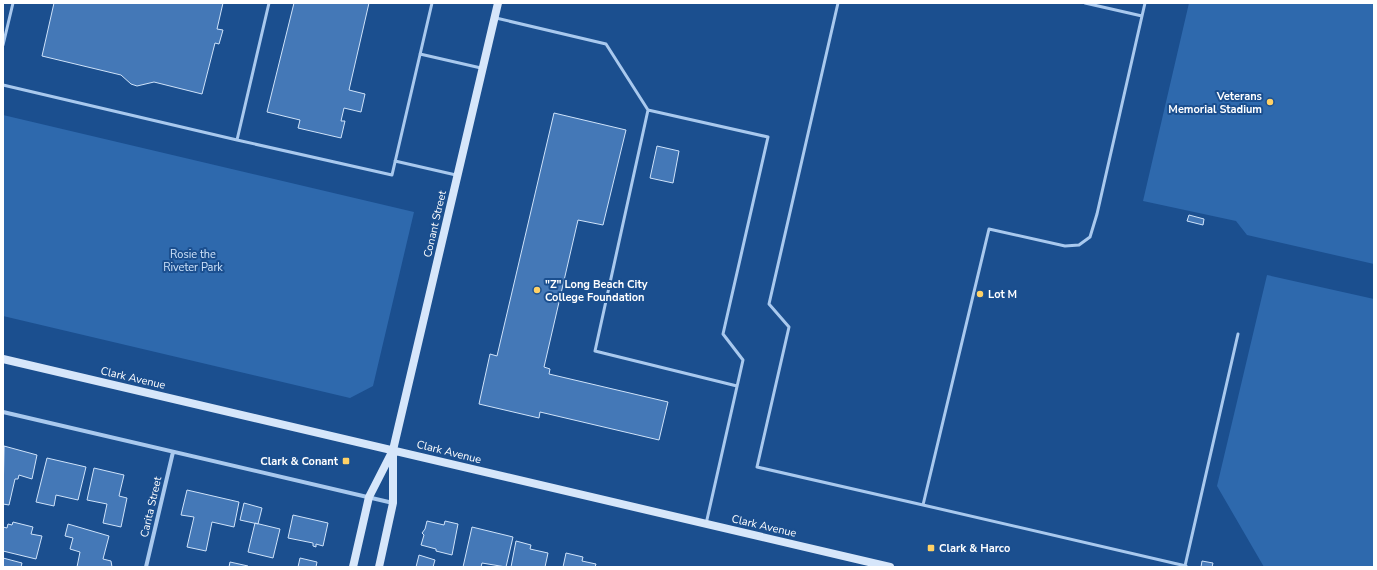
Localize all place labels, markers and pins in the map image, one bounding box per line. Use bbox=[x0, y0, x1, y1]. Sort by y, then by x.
place label: Veterans Memorial Stadium bbox=[1168, 89, 1262, 117]
marker: Veterans Memorial Stadium bbox=[1265, 97, 1275, 107]
place label: "Z" Long Beach City College Foundation bbox=[545, 277, 648, 305]
marker: "Z" Long Beach City College Foundation bbox=[532, 285, 542, 295]
place label: Lot M bbox=[988, 287, 1017, 302]
marker: Lot M bbox=[975, 289, 985, 299]
place label: Clark & Conant bbox=[260, 454, 339, 469]
marker: Clark & Conant bbox=[341, 456, 351, 466]
place label: Clark & Harco bbox=[939, 541, 1010, 556]
marker: Clark & Harco bbox=[926, 543, 936, 553]

